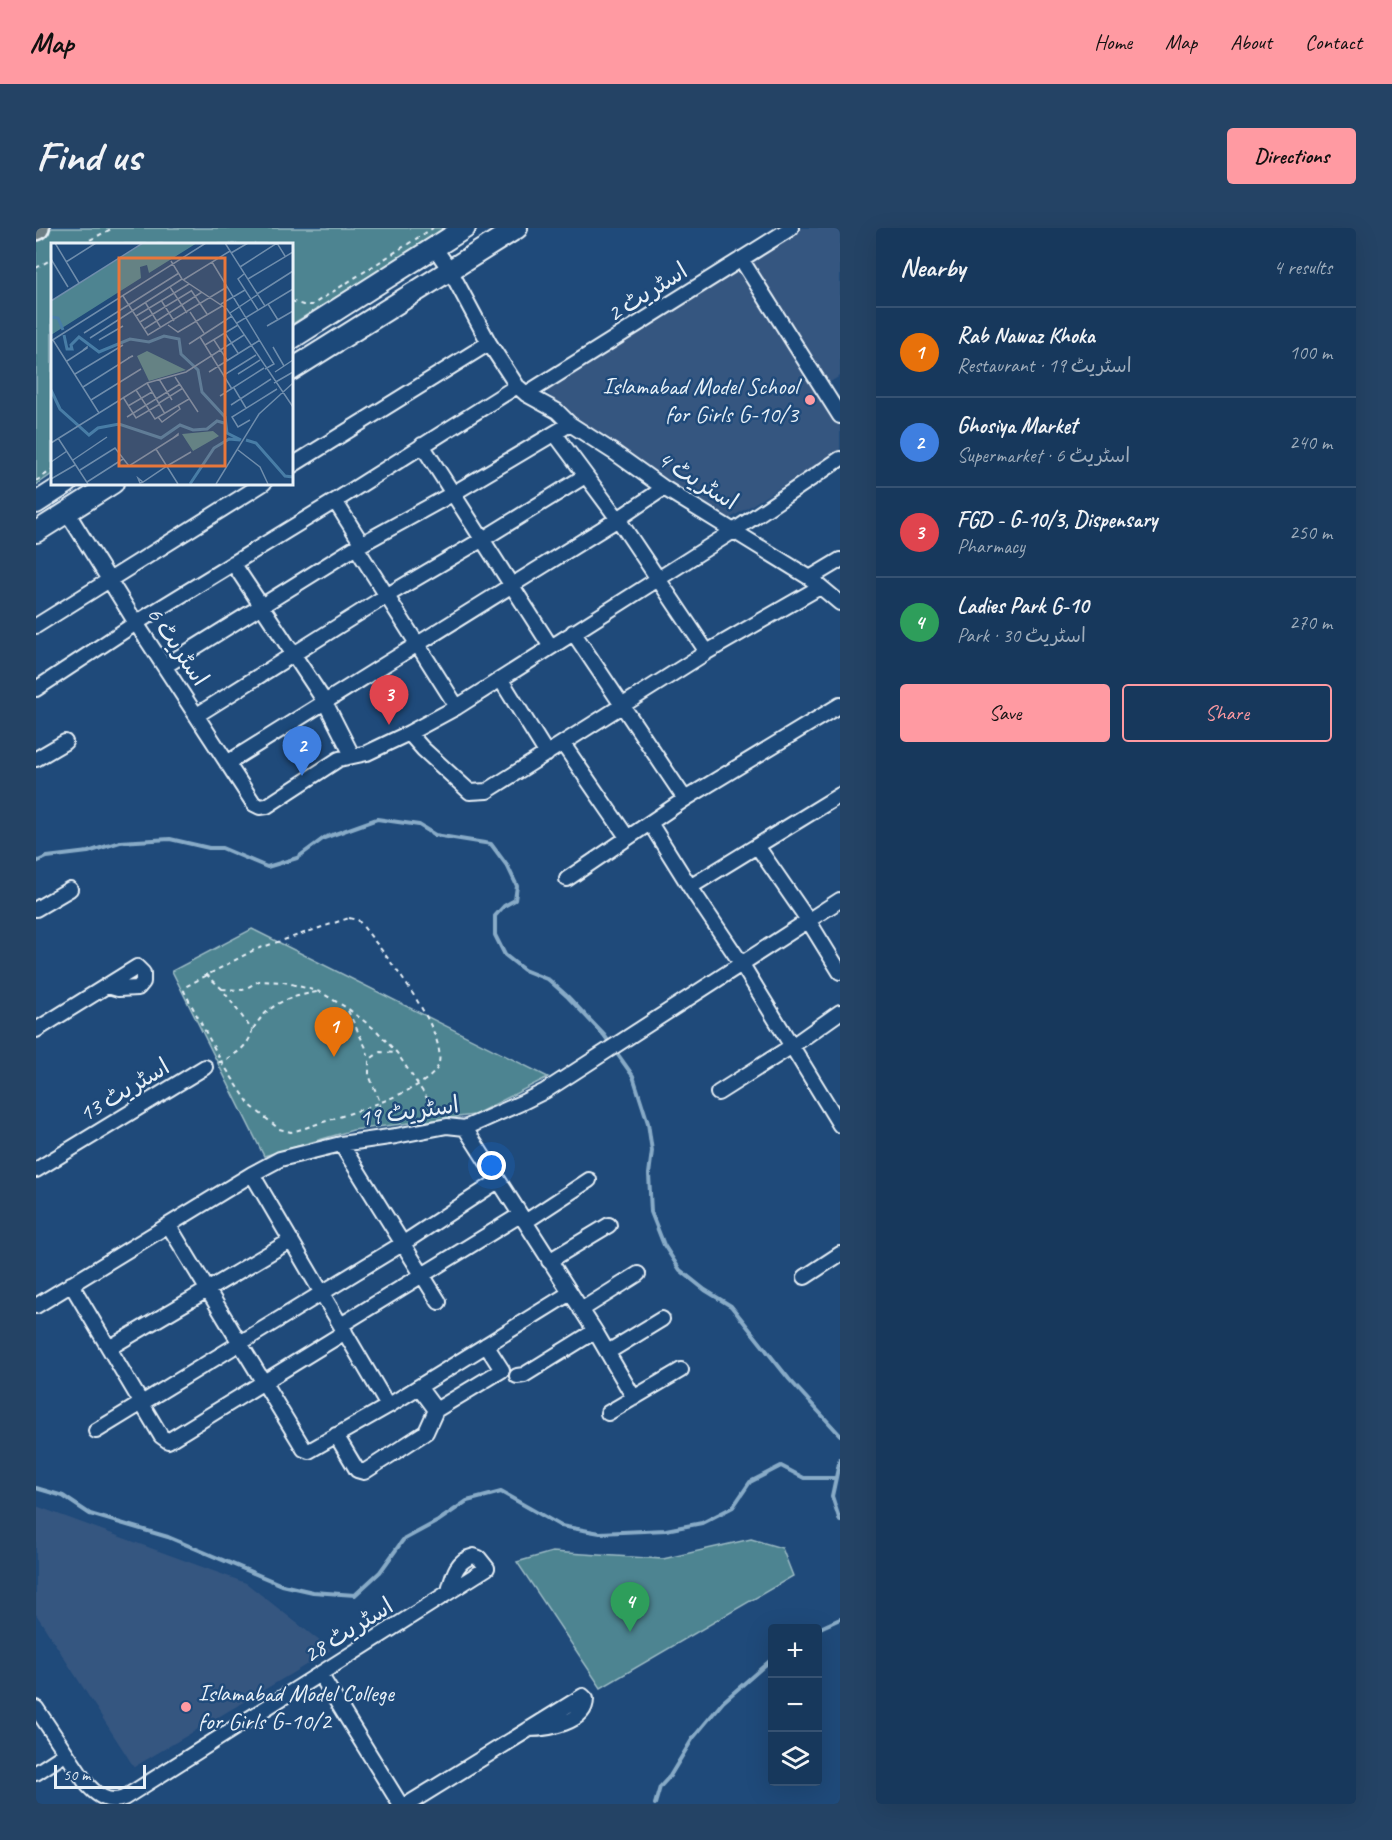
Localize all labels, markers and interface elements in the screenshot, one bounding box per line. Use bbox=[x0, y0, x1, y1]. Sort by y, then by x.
text: Map bbox=[30, 25, 73, 60]
text: Home bbox=[1094, 29, 1132, 55]
text: Map bbox=[1165, 29, 1197, 55]
text: About bbox=[1230, 29, 1272, 55]
text: Contact bbox=[1305, 29, 1362, 55]
button: Directions bbox=[1227, 128, 1356, 184]
text: Find us bbox=[36, 130, 141, 183]
inset map bbox=[51, 243, 292, 484]
text: Nearby bbox=[900, 251, 965, 284]
street label: اسٹریٹ 2 bbox=[601, 255, 693, 329]
text: 4 results bbox=[1273, 255, 1332, 280]
text: Rab Nawaz Khoka bbox=[957, 322, 1095, 350]
text: 1 bbox=[915, 340, 924, 365]
text: 100 m bbox=[1289, 340, 1332, 365]
text: Restaurant · اسٹریٹ 19 bbox=[957, 353, 1132, 378]
place label: Islamabad Model School for Girls G-10/3 bbox=[602, 371, 802, 429]
marker: Islamabad Model School for Girls G-10/3 bbox=[803, 393, 817, 407]
text: Ghosiya Market bbox=[957, 412, 1077, 440]
text: 2 bbox=[915, 430, 924, 455]
text: 240 m bbox=[1289, 430, 1332, 455]
street label: اسٹریٹ 4 bbox=[652, 443, 744, 517]
text: Supermarket · اسٹریٹ 6 bbox=[957, 443, 1130, 468]
text: FGD - G-10/3, Dispensary bbox=[957, 506, 1157, 534]
text: 3 bbox=[915, 520, 924, 545]
text: 250 m bbox=[1289, 520, 1332, 545]
text: Pharmacy bbox=[957, 534, 1025, 559]
text: Ladies Park G-10 bbox=[957, 592, 1089, 620]
street label: اسٹریٹ 6 bbox=[140, 600, 216, 692]
text: 4 bbox=[915, 610, 924, 635]
text: 270 m bbox=[1289, 610, 1332, 635]
text: Park · اسٹریٹ 30 bbox=[957, 623, 1086, 648]
pin: 3 bbox=[370, 676, 408, 725]
button: Save bbox=[900, 684, 1110, 742]
button: Share bbox=[1122, 684, 1332, 742]
pin: 2 bbox=[282, 726, 322, 776]
pin: 1 bbox=[314, 1008, 354, 1057]
street label: اسٹریٹ 13 bbox=[73, 1051, 175, 1129]
street label: اسٹریٹ 19 bbox=[357, 1089, 461, 1133]
your location bbox=[477, 1151, 506, 1180]
pin: 4 bbox=[610, 1582, 650, 1632]
street label: اسٹریٹ 28 bbox=[297, 1591, 399, 1669]
map controls bbox=[768, 1624, 822, 1786]
button: + bbox=[768, 1624, 822, 1678]
place label: Islamabad Model College for Girls G-10/2 bbox=[198, 1678, 396, 1736]
button: − bbox=[768, 1678, 822, 1732]
marker: Islamabad Model College for Girls G-10/2 bbox=[179, 1700, 193, 1714]
button: layers bbox=[768, 1732, 822, 1786]
scale bar bbox=[54, 1762, 146, 1790]
text: 50 m bbox=[63, 1765, 90, 1785]

